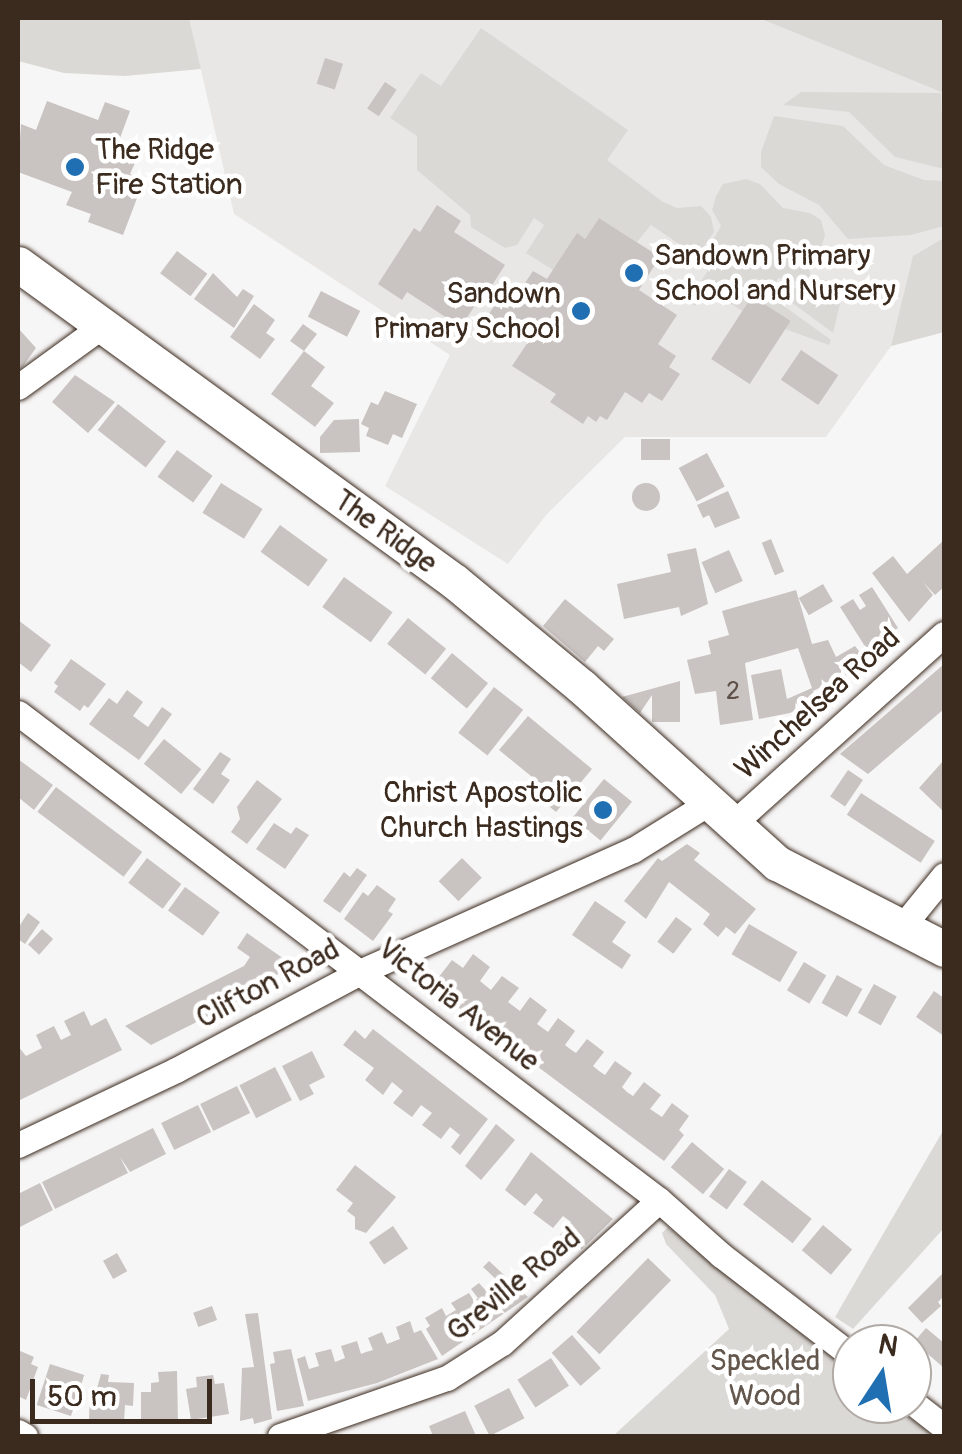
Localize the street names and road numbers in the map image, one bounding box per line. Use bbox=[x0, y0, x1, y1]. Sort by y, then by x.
street label: The Ridge bbox=[326, 482, 444, 582]
street label: Winchelsea Road bbox=[728, 620, 908, 788]
street label: Clifton Road bbox=[190, 931, 346, 1037]
street label: Victoria Avenue bbox=[370, 931, 546, 1079]
street label: Greville Road bbox=[440, 1220, 588, 1350]

